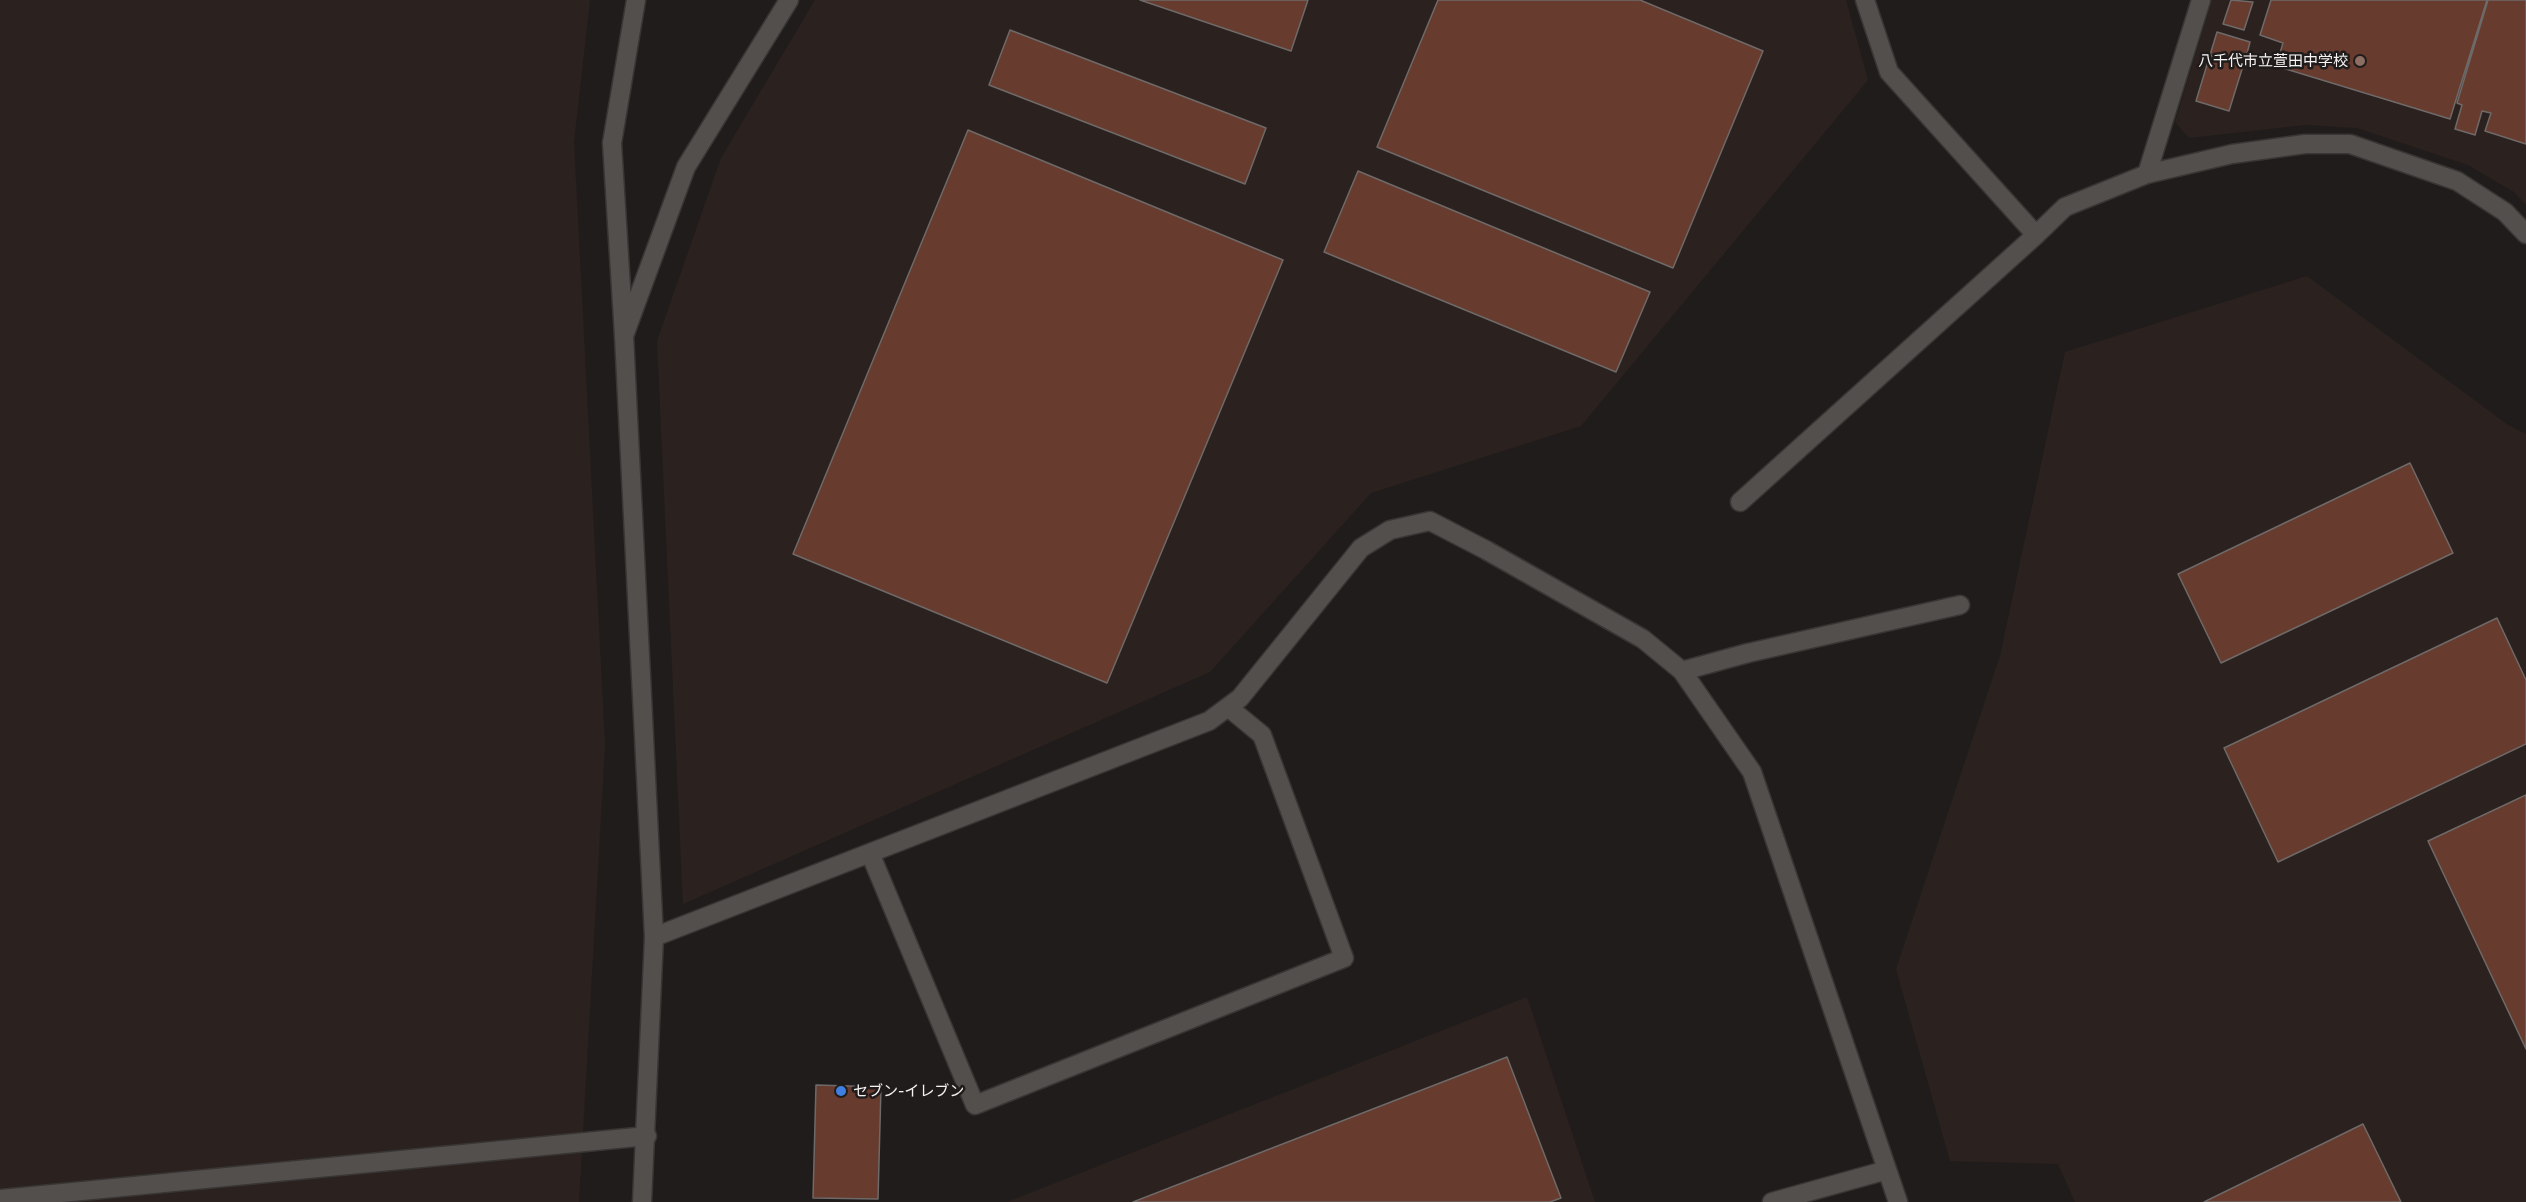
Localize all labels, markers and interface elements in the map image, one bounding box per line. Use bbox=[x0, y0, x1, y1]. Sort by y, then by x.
place label: 八千代市立萱田中学校 bbox=[2198, 52, 2348, 70]
marker: 八千代市立萱田中学校 bbox=[2353, 54, 2367, 68]
place label: セブン-イレブン bbox=[853, 1082, 964, 1100]
marker: セブン-イレブン bbox=[834, 1084, 848, 1098]

